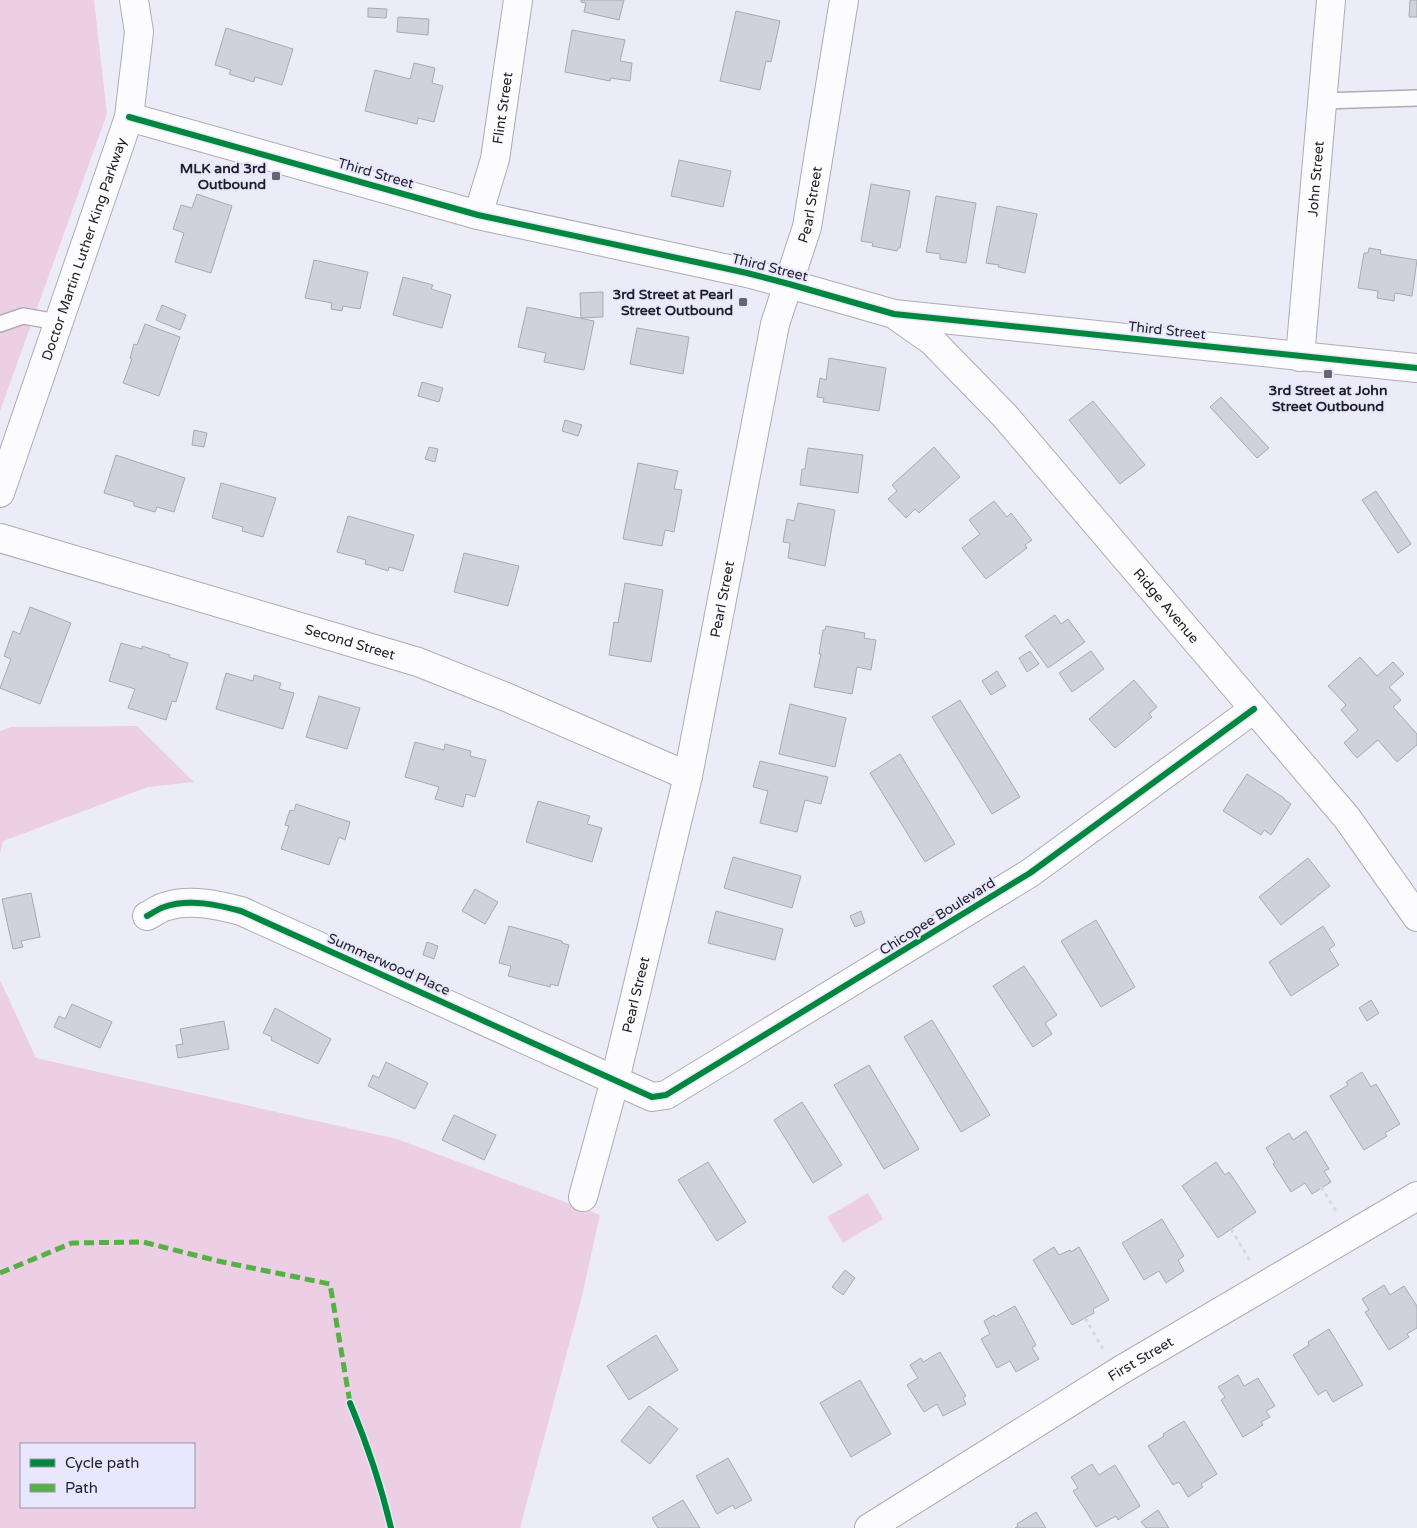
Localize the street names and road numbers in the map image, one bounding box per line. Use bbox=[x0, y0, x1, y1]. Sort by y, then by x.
street label: Flint Street bbox=[489, 70, 517, 145]
street label: Doctor Martin Luther King Parkway bbox=[38, 135, 130, 363]
street label: John Street bbox=[1304, 140, 1328, 217]
street label: Third Street bbox=[336, 155, 416, 193]
street label: Pearl Street bbox=[794, 164, 826, 245]
street label: Third Street bbox=[730, 250, 810, 285]
street label: Third Street bbox=[1127, 318, 1207, 343]
street label: Pearl Street bbox=[707, 559, 738, 639]
street label: Ridge Avenue bbox=[1129, 565, 1203, 647]
street label: Second Street bbox=[303, 621, 398, 664]
street label: Chicopee Boulevard bbox=[876, 874, 998, 959]
street label: Summerwood Place bbox=[325, 930, 453, 999]
street label: Pearl Street bbox=[619, 954, 653, 1035]
street label: First Street bbox=[1105, 1333, 1177, 1385]

